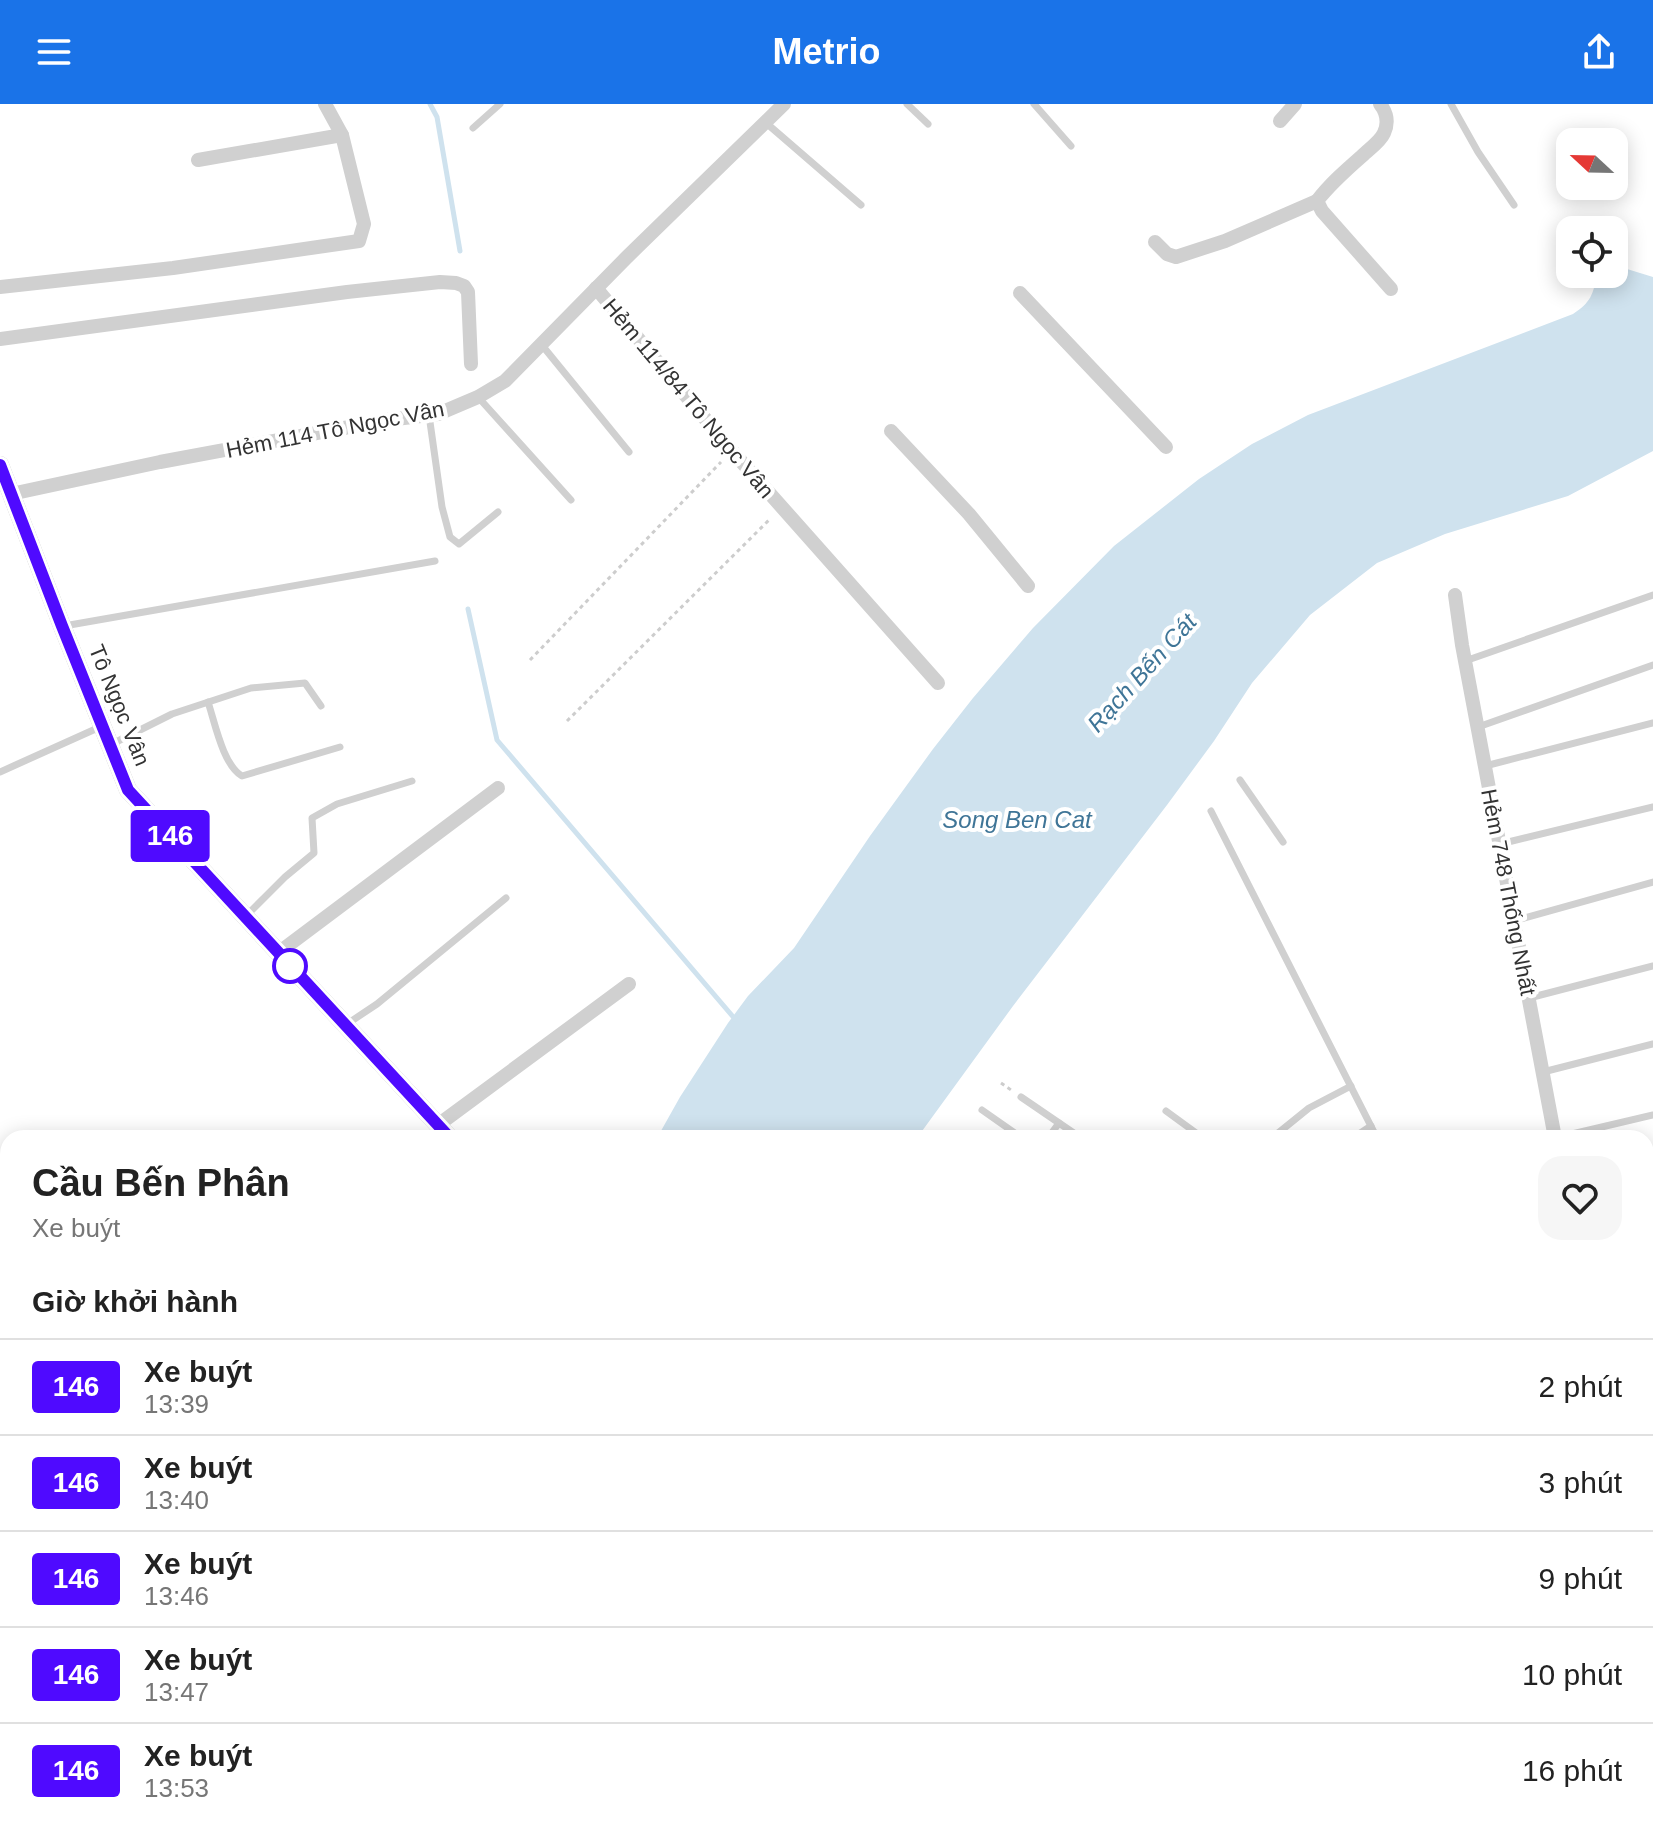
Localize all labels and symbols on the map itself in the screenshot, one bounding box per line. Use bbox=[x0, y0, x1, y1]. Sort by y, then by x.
north arrow bbox=[1556, 128, 1628, 200]
street label: Hẻm 114/84 Tô Ngọc Vân bbox=[598, 294, 779, 503]
street label: Hẻm 114 Tô Ngọc Vân bbox=[224, 396, 446, 463]
water label: Rạch Bến Cát bbox=[1082, 607, 1203, 737]
street label: Tô Ngọc Vân bbox=[84, 641, 155, 769]
street label: Hẻm 748 Thống Nhất bbox=[1476, 787, 1541, 998]
water label: Song Ben Cat bbox=[942, 806, 1093, 833]
line badge: 146 bbox=[124, 810, 216, 862]
unlabelled marker bbox=[273, 949, 307, 983]

